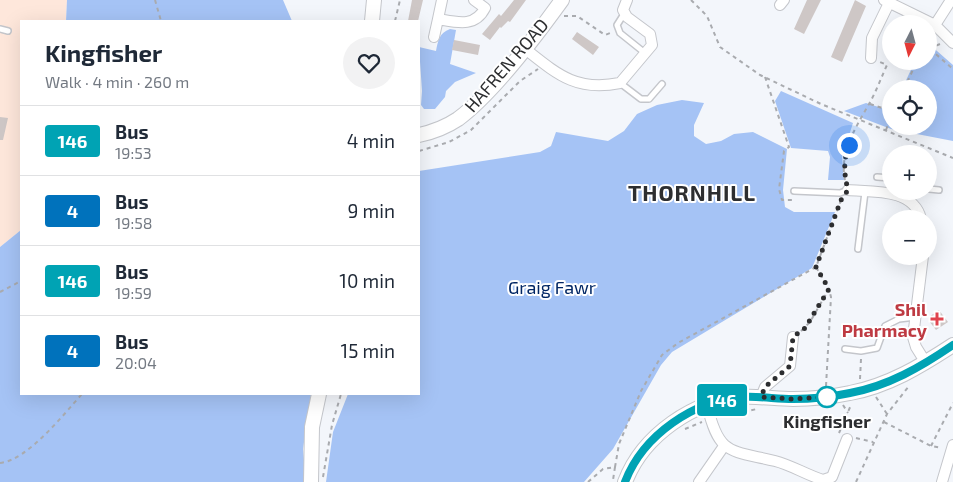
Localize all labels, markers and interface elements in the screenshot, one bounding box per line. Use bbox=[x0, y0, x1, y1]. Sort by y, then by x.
street label: HAFREN ROAD bbox=[459, 14, 553, 116]
north arrow bbox=[882, 15, 938, 70]
map controls bbox=[882, 15, 937, 265]
button: heart bbox=[343, 37, 395, 89]
text: Kingfisher bbox=[45, 38, 162, 67]
text: Walk · 4 min · 260 m bbox=[45, 72, 189, 91]
button: locate bbox=[882, 80, 937, 135]
text: Bus bbox=[115, 120, 149, 143]
text: 4 min bbox=[347, 129, 395, 152]
text: 146 bbox=[58, 130, 87, 152]
your location bbox=[837, 133, 862, 158]
text: 19:53 bbox=[115, 143, 152, 162]
button: + bbox=[882, 145, 937, 200]
district label: THORNHILL bbox=[628, 179, 756, 205]
text: Bus bbox=[115, 190, 149, 213]
text: 9 min bbox=[347, 199, 395, 222]
text: 4 bbox=[67, 200, 78, 222]
button: − bbox=[882, 210, 937, 265]
text: 19:58 bbox=[115, 213, 153, 232]
text: Bus bbox=[115, 260, 149, 283]
text: 10 min bbox=[339, 269, 395, 292]
text: 146 bbox=[58, 270, 87, 292]
park label: Graig Fawr bbox=[508, 276, 596, 298]
text: 19:59 bbox=[115, 283, 152, 302]
place label: Shil Pharmacy bbox=[842, 298, 928, 341]
marker: Shil Pharmacy bbox=[931, 313, 943, 325]
text: Bus bbox=[115, 330, 149, 353]
text: 15 min bbox=[341, 339, 395, 362]
text: 4 bbox=[67, 340, 78, 362]
text: 20:04 bbox=[115, 353, 157, 372]
line badge: 146 bbox=[693, 384, 751, 416]
marker: Kingfisher bbox=[816, 386, 838, 408]
text: 146 bbox=[707, 389, 737, 411]
place label: Kingfisher bbox=[783, 410, 871, 432]

